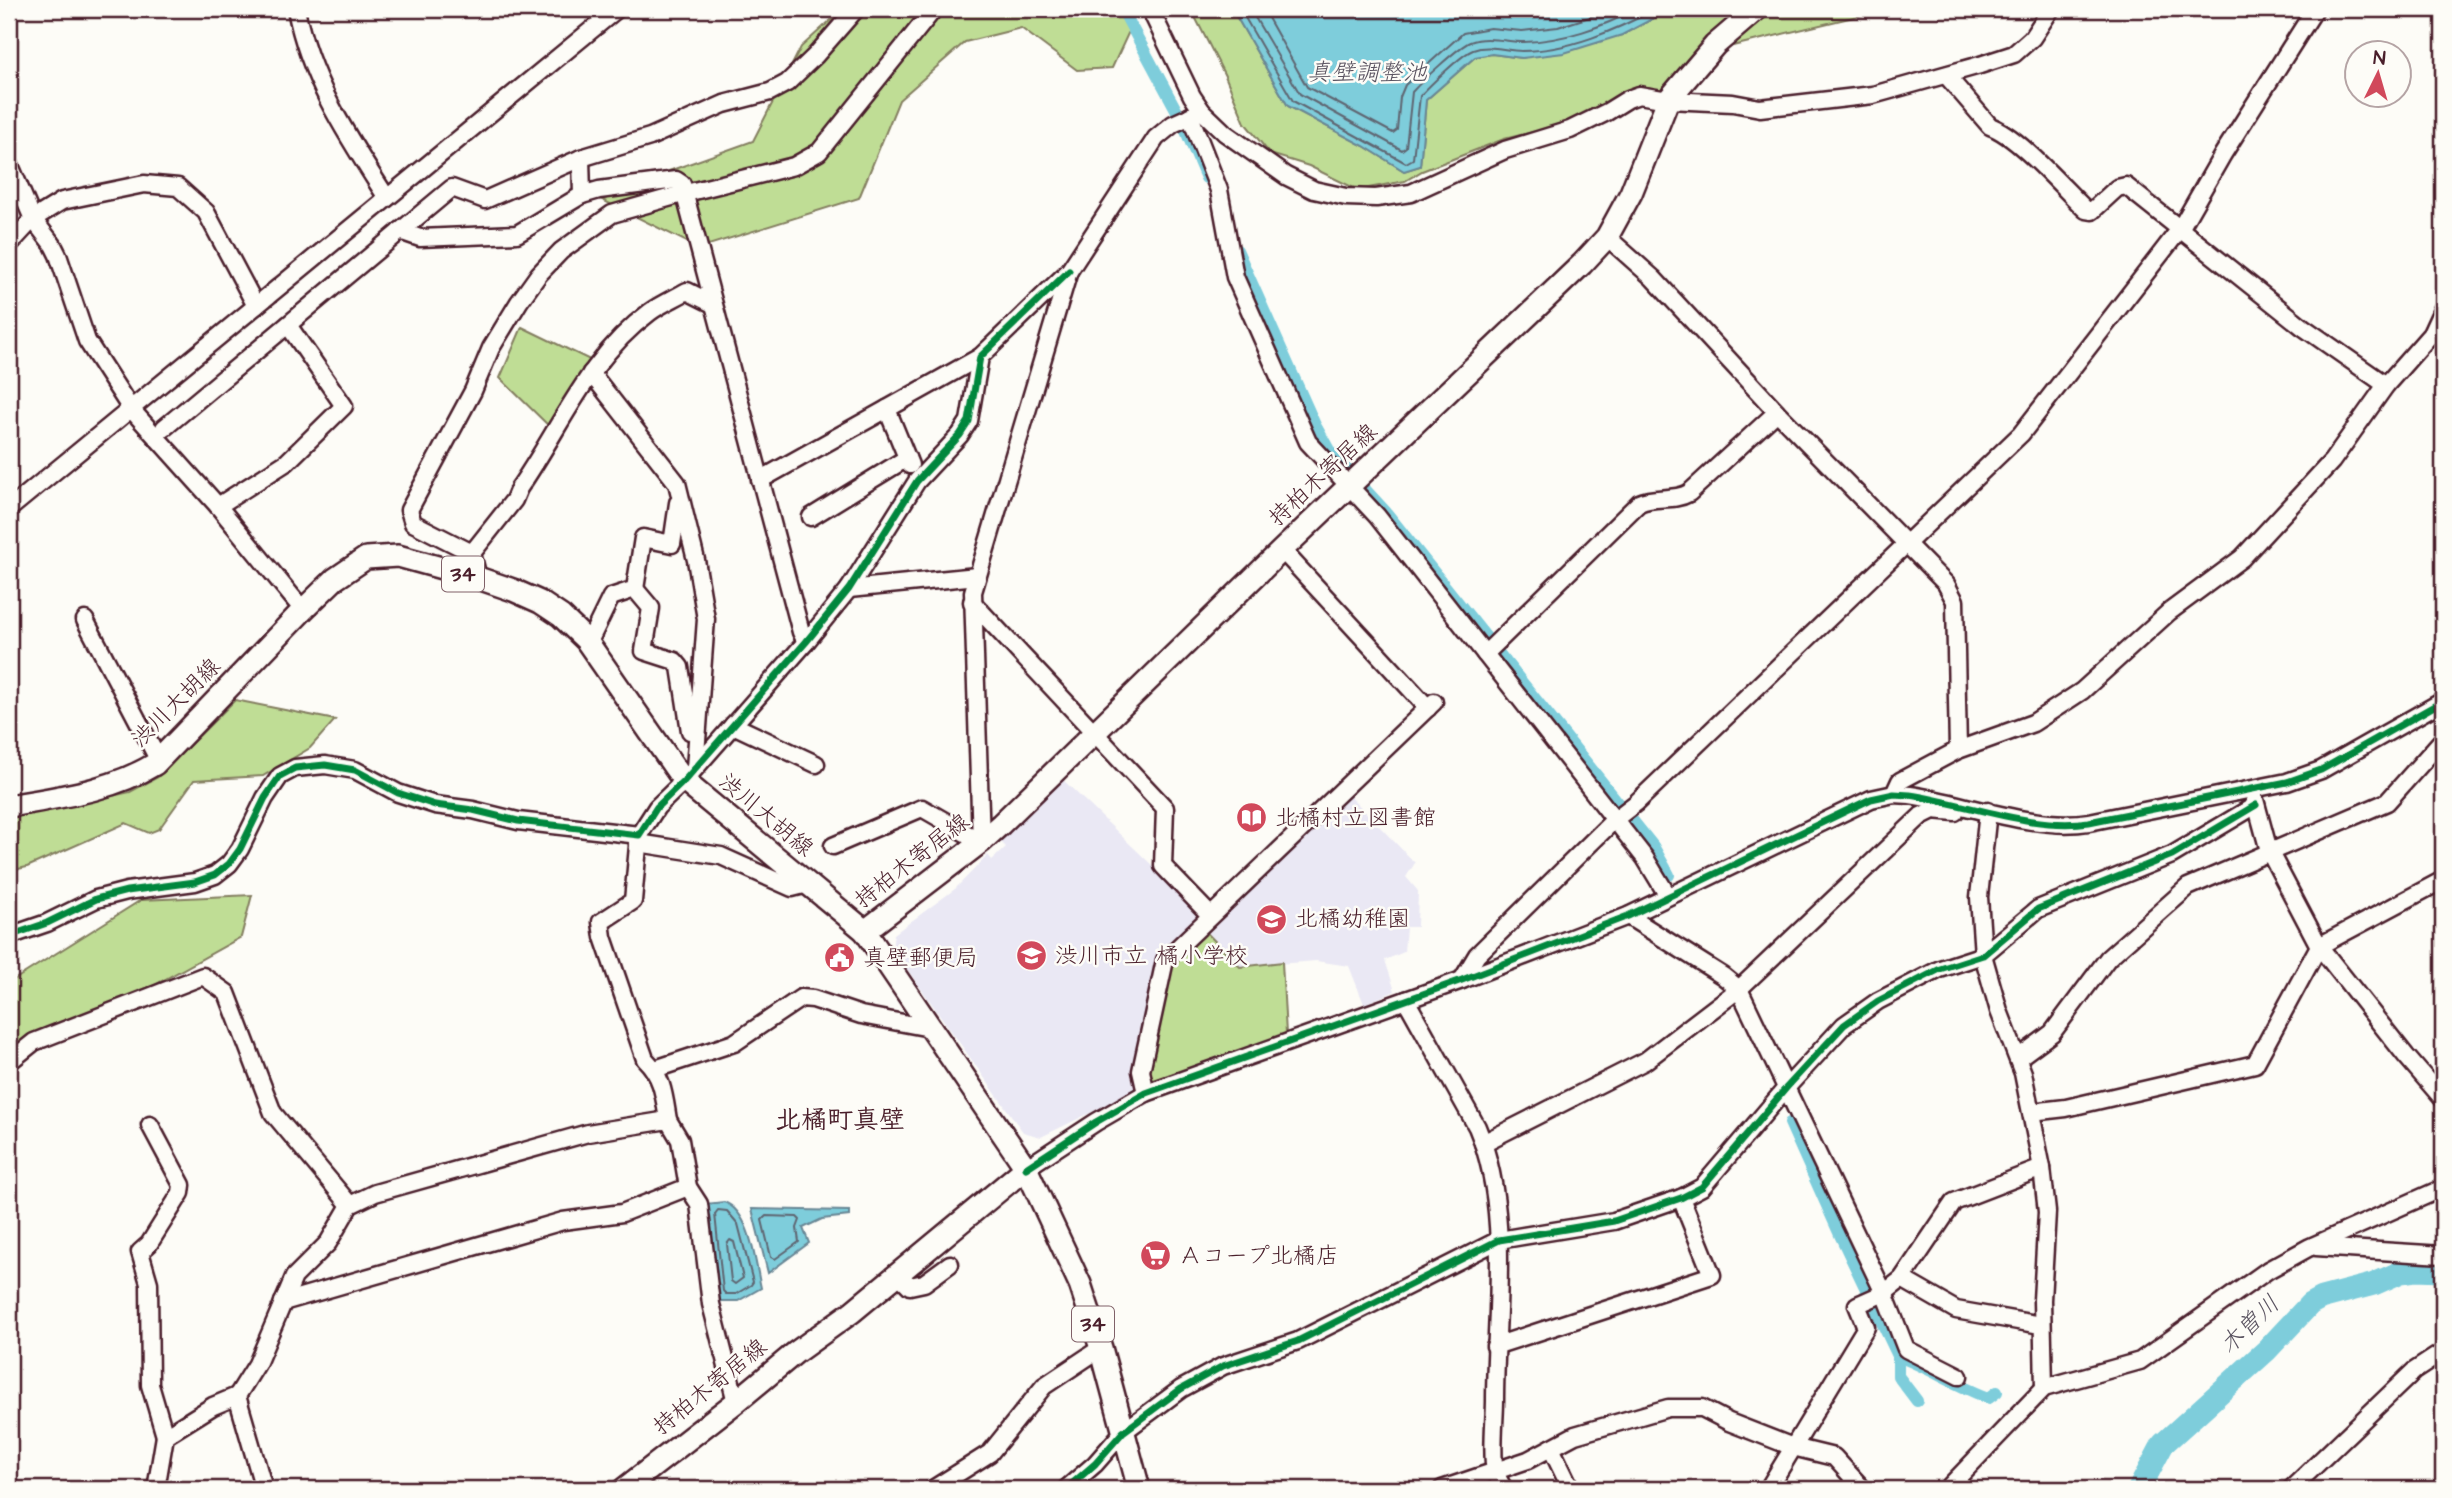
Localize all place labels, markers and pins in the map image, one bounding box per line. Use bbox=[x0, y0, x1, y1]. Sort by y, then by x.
library icon: 北橘村立図書館 bbox=[1235, 801, 1269, 835]
place label: 北橘村立図書館 bbox=[1275, 802, 1436, 834]
school or university icon: 北橘幼稚園 bbox=[1255, 902, 1289, 936]
place label: 北橘幼稚園 bbox=[1295, 903, 1410, 935]
school or university icon: 渋川市立 橘小学校 bbox=[1015, 939, 1049, 973]
place label: 渋川市立 橘小学校 bbox=[1055, 940, 1248, 972]
public building icon: 真壁郵便局 bbox=[823, 941, 857, 975]
place label: 真壁郵便局 bbox=[863, 942, 978, 974]
supermarket icon: Ａコープ北橘店 bbox=[1139, 1239, 1173, 1273]
place label: Ａコープ北橘店 bbox=[1179, 1240, 1339, 1272]

